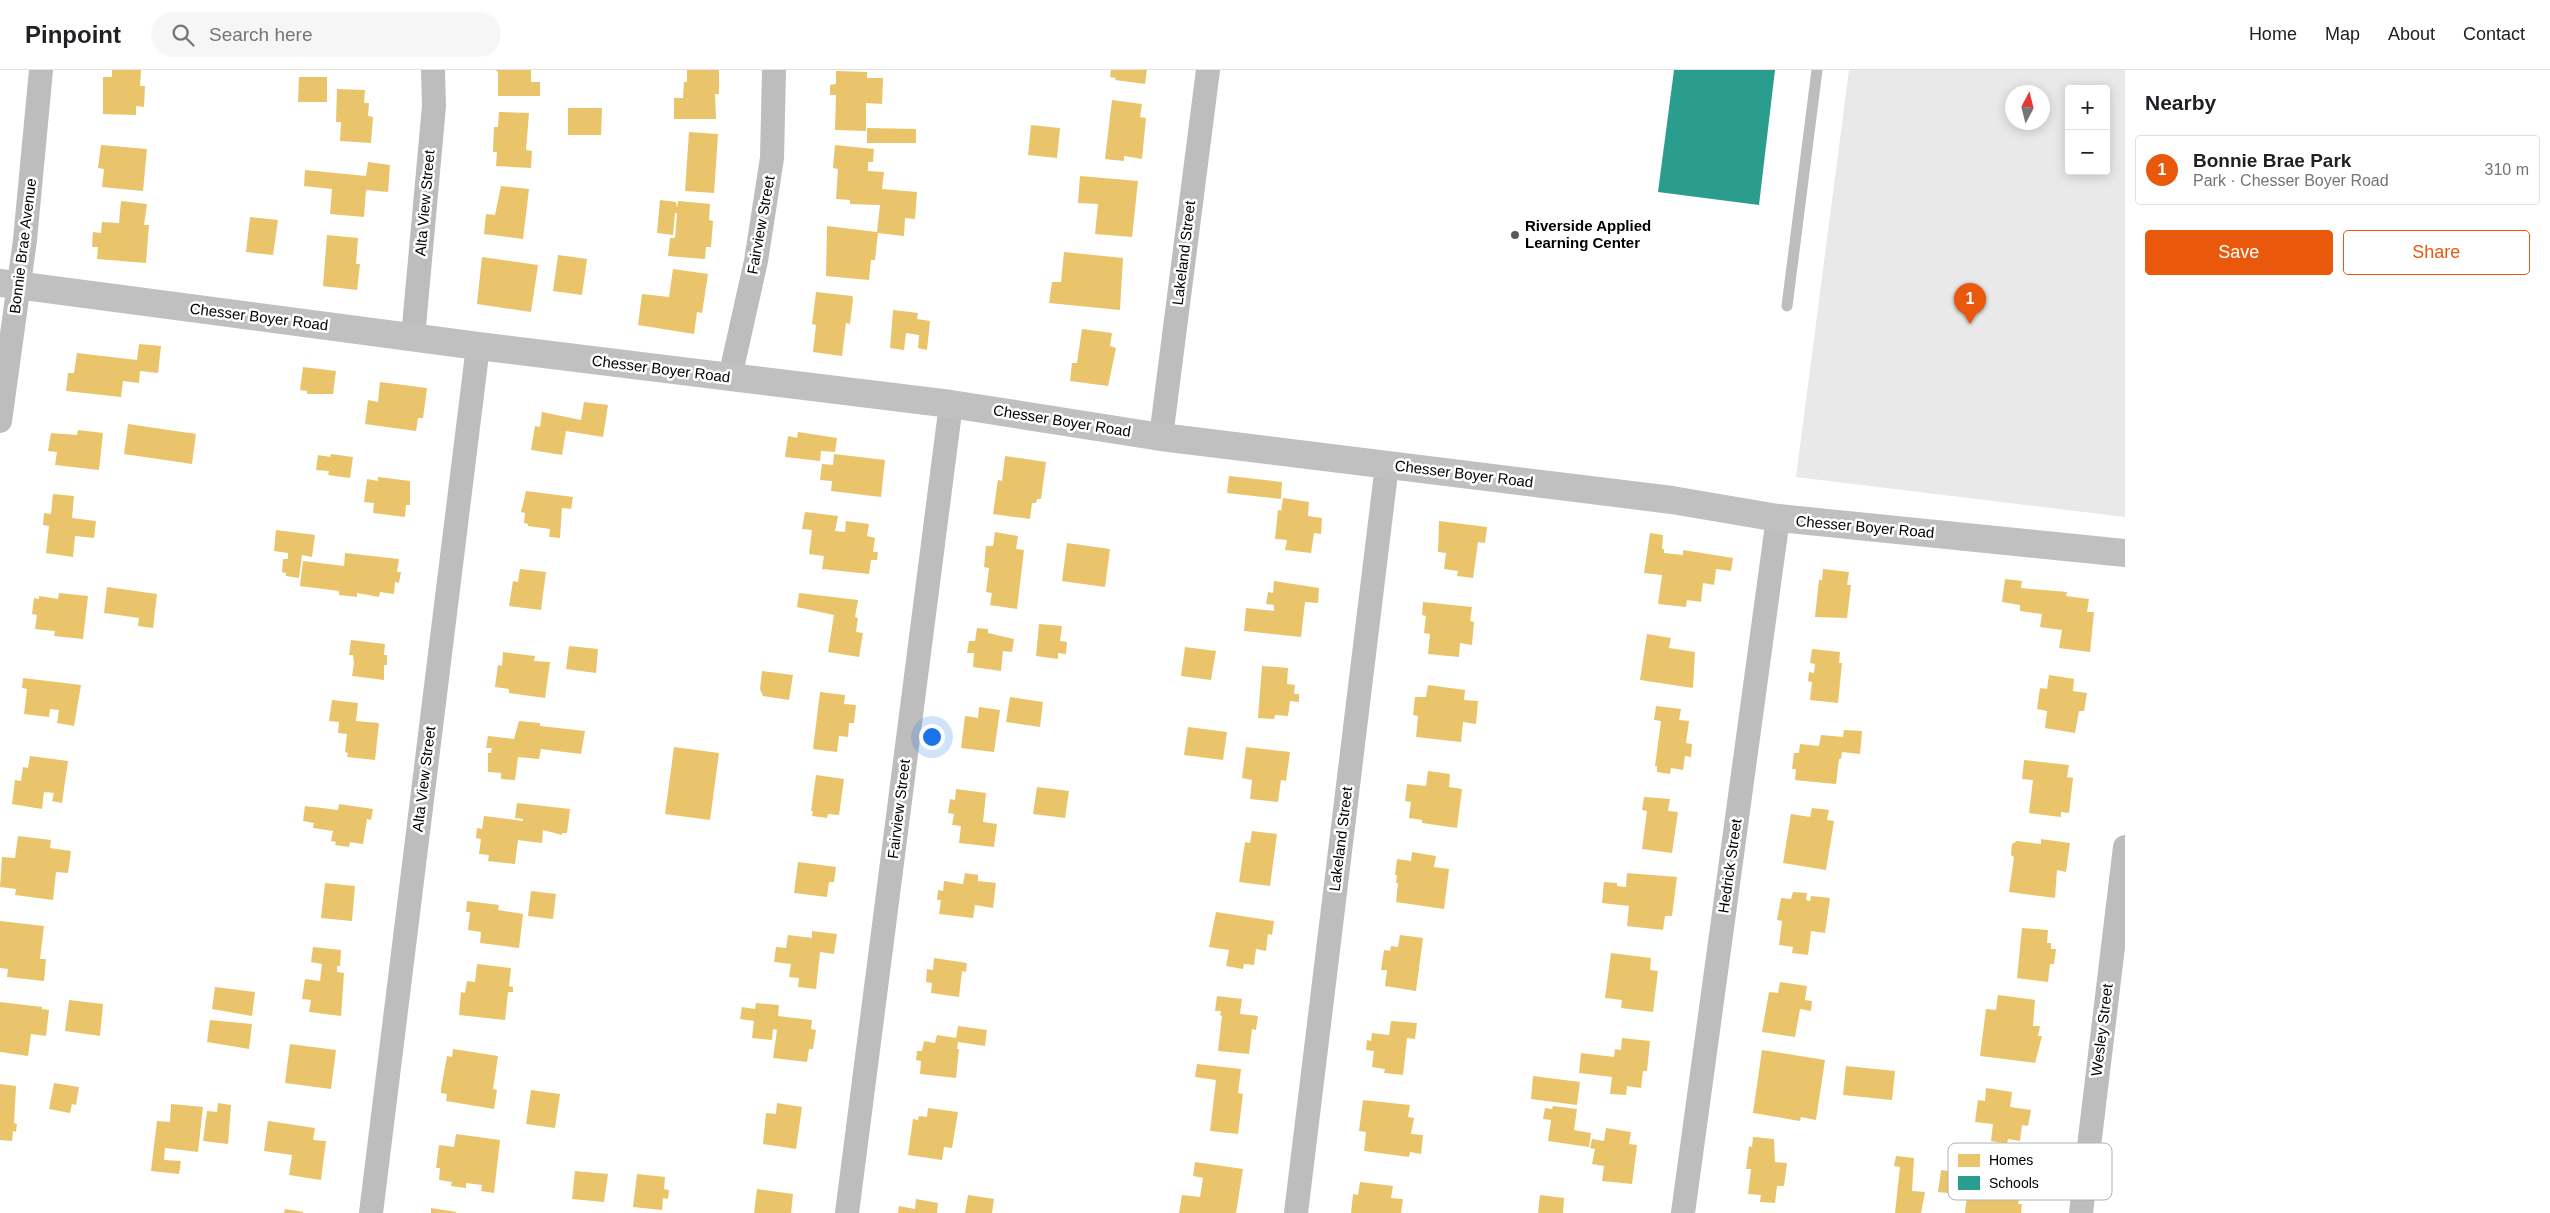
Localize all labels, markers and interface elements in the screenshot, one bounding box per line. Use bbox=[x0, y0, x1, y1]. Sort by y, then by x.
search box bbox=[151, 12, 501, 57]
text: Pinpoint bbox=[25, 21, 121, 48]
icon: search bbox=[169, 21, 197, 49]
text: Search here bbox=[209, 24, 313, 45]
text: Home bbox=[2249, 24, 2297, 44]
text: Map bbox=[2325, 24, 2360, 44]
text: About bbox=[2388, 24, 2435, 44]
text: Contact bbox=[2463, 24, 2525, 44]
north arrow bbox=[2005, 85, 2050, 130]
map controls bbox=[2065, 85, 2110, 175]
button: + bbox=[2065, 85, 2110, 130]
text: Nearby bbox=[2145, 91, 2216, 114]
button: − bbox=[2065, 130, 2110, 175]
street label: Alta View Street bbox=[411, 148, 438, 257]
text: Bonnie Brae Park bbox=[2193, 150, 2351, 171]
text: 1 bbox=[2158, 161, 2166, 178]
text: 310 m bbox=[2485, 161, 2529, 178]
text: Park · Chesser Boyer Road bbox=[2193, 172, 2389, 189]
street label: Fairview Street bbox=[743, 173, 778, 276]
street label: Bonnie Brae Avenue bbox=[6, 177, 39, 315]
street label: Lakeland Street bbox=[1169, 199, 1198, 306]
place label: Riverside Applied Learning Center bbox=[1525, 217, 1651, 251]
marker: Riverside Applied Learning Center bbox=[1509, 229, 1521, 241]
button: Save bbox=[2145, 230, 2333, 275]
button: Share bbox=[2343, 230, 2530, 275]
pin: 1 bbox=[1954, 283, 1986, 324]
street label: Chesser Boyer Road bbox=[189, 300, 329, 333]
street label: Chesser Boyer Road bbox=[591, 352, 731, 385]
street label: Chesser Boyer Road bbox=[992, 401, 1132, 440]
street label: Chesser Boyer Road bbox=[1394, 457, 1534, 490]
street label: Chesser Boyer Road bbox=[1795, 512, 1935, 541]
street label: Alta View Street bbox=[409, 724, 439, 833]
your location bbox=[919, 724, 945, 750]
street label: Fairview Street bbox=[884, 757, 913, 860]
street label: Lakeland Street bbox=[1326, 785, 1355, 892]
street label: Hedrick Street bbox=[1714, 817, 1745, 914]
street label: Wesley Street bbox=[2087, 982, 2116, 1077]
legend bbox=[1948, 1143, 2112, 1200]
text: Homes bbox=[1989, 1152, 2033, 1168]
text: Schools bbox=[1989, 1175, 2039, 1191]

